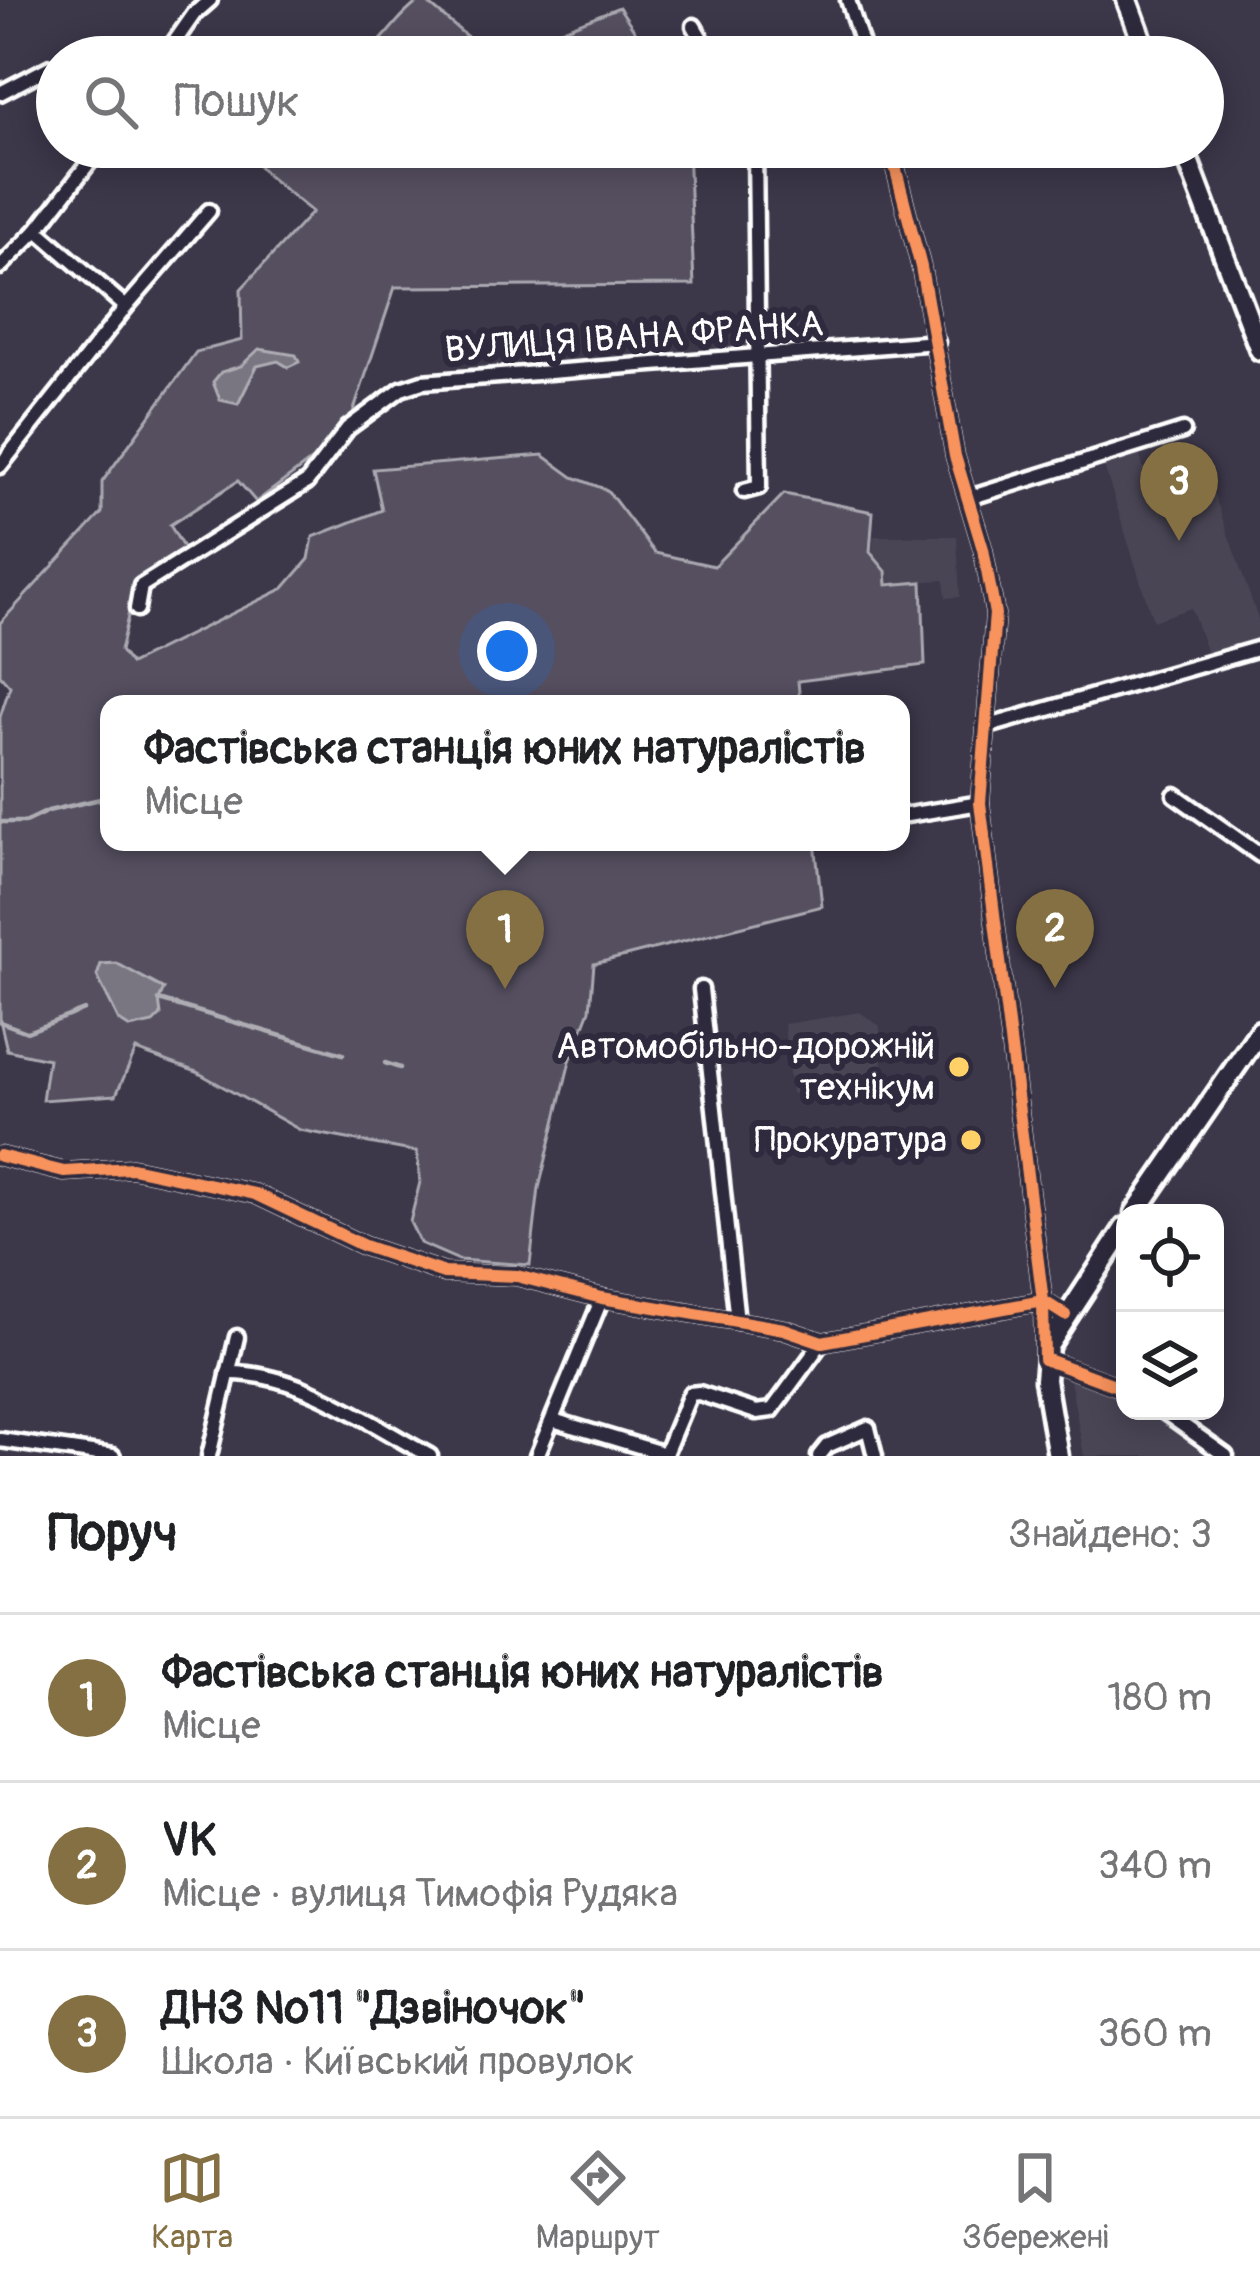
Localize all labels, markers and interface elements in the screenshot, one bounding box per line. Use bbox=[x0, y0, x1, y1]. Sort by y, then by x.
search box bbox=[36, 36, 1224, 168]
icon: search bbox=[78, 69, 144, 135]
text: Пошук bbox=[174, 74, 299, 130]
street label: ВУЛИЦЯ ІВАНА ФРАНКА bbox=[443, 301, 825, 373]
pin: 3 bbox=[1140, 442, 1218, 541]
your location bbox=[477, 621, 537, 681]
popup bbox=[100, 695, 910, 851]
text: Фастівська станція юних натуралістів bbox=[144, 721, 866, 777]
text: Місце bbox=[144, 777, 243, 826]
pin: 2 bbox=[1016, 889, 1094, 988]
pin: 1 bbox=[466, 890, 544, 989]
place label: Автомобільно-дорожній технікум bbox=[556, 1024, 935, 1110]
marker: Автомобільно-дорожній технікум bbox=[946, 1054, 972, 1080]
place label: Прокуратура bbox=[754, 1118, 947, 1163]
marker: Прокуратура bbox=[958, 1127, 984, 1153]
map controls bbox=[1116, 1204, 1224, 1420]
button: locate bbox=[1116, 1204, 1224, 1312]
button: layers bbox=[1116, 1312, 1224, 1420]
text: Поруч bbox=[48, 1502, 178, 1566]
text: Знайдено: 3 bbox=[1009, 1510, 1212, 1559]
text: Фастівська станція юних натуралістів bbox=[162, 1645, 884, 1701]
text: 1 bbox=[79, 1673, 95, 1722]
text: 180 m bbox=[1107, 1673, 1212, 1722]
text: Місце bbox=[162, 1701, 261, 1750]
text: VK bbox=[162, 1813, 216, 1869]
text: 2 bbox=[76, 1841, 98, 1890]
text: 340 m bbox=[1098, 1841, 1212, 1890]
text: Місце · вулиця Тимофія Рудяка bbox=[162, 1869, 678, 1918]
text: ДНЗ №11 "Дзвіночок" bbox=[162, 1981, 586, 2037]
text: 3 bbox=[76, 2009, 98, 2058]
text: 360 m bbox=[1098, 2009, 1212, 2058]
text: Школа · Київський провулок bbox=[162, 2037, 634, 2086]
tab: Карта bbox=[151, 2145, 233, 2258]
tab: Маршрут bbox=[535, 2145, 660, 2258]
tab: Збережені bbox=[962, 2145, 1109, 2258]

